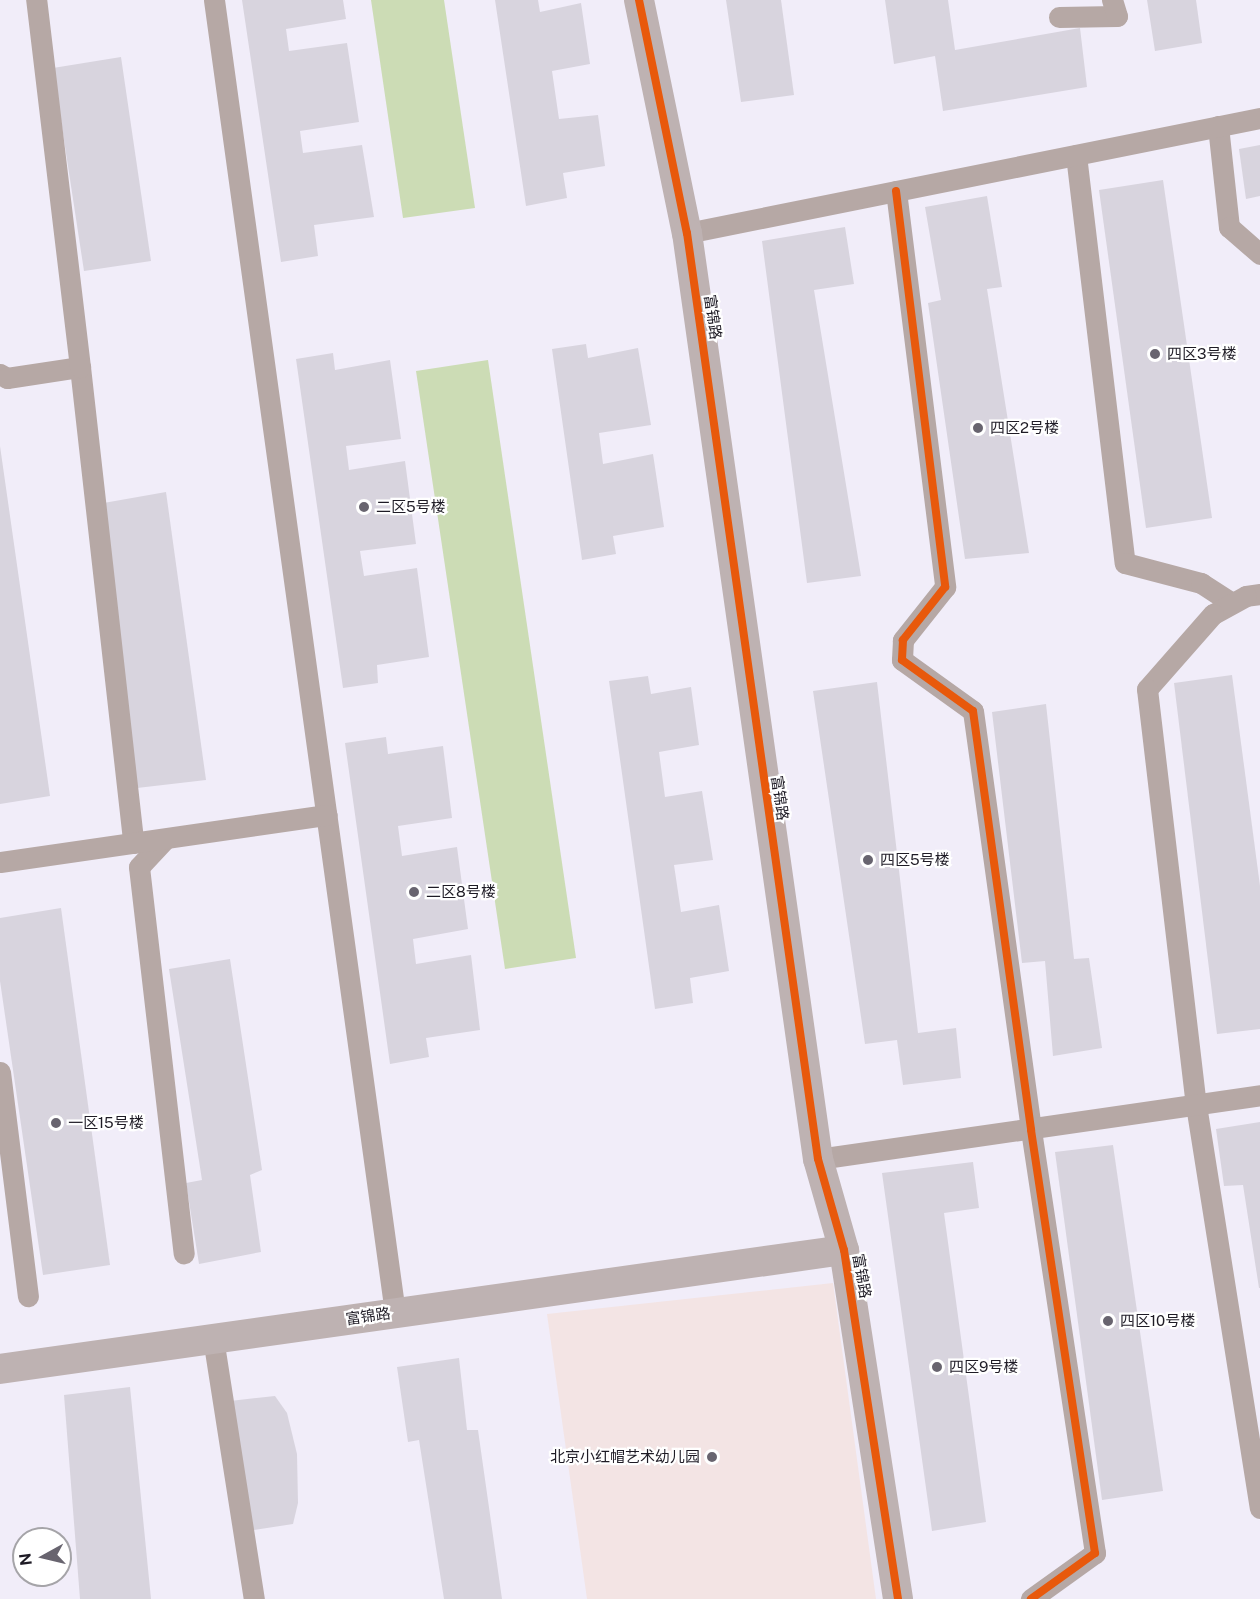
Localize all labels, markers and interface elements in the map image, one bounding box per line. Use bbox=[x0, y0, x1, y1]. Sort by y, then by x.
street label: 富锦路 bbox=[701, 293, 725, 341]
place label: 四区3号楼 bbox=[1167, 345, 1236, 363]
marker: 四区3号楼 bbox=[1148, 347, 1162, 361]
place label: 四区2号楼 bbox=[990, 419, 1059, 437]
marker: 四区2号楼 bbox=[971, 421, 985, 435]
place label: 二区5号楼 bbox=[376, 498, 446, 516]
marker: 二区5号楼 bbox=[357, 500, 371, 514]
street label: 富锦路 bbox=[768, 774, 792, 822]
place label: 四区5号楼 bbox=[880, 851, 950, 869]
marker: 四区5号楼 bbox=[861, 853, 875, 867]
place label: 二区8号楼 bbox=[426, 883, 496, 901]
marker: 二区8号楼 bbox=[407, 885, 421, 899]
place label: 一区15号楼 bbox=[68, 1114, 144, 1132]
marker: 一区15号楼 bbox=[49, 1116, 63, 1130]
street label: 富锦路 bbox=[849, 1252, 875, 1300]
street label: 富锦路 bbox=[344, 1304, 392, 1328]
place label: 四区10号楼 bbox=[1120, 1312, 1195, 1330]
marker: 四区10号楼 bbox=[1101, 1314, 1115, 1328]
place label: 四区9号楼 bbox=[949, 1358, 1018, 1376]
marker: 四区9号楼 bbox=[930, 1360, 944, 1374]
place label: 北京小红帽艺术幼儿园 bbox=[550, 1448, 700, 1466]
marker: 北京小红帽艺术幼儿园 bbox=[705, 1450, 719, 1464]
north arrow bbox=[12, 1527, 72, 1587]
text: N bbox=[15, 1552, 36, 1567]

